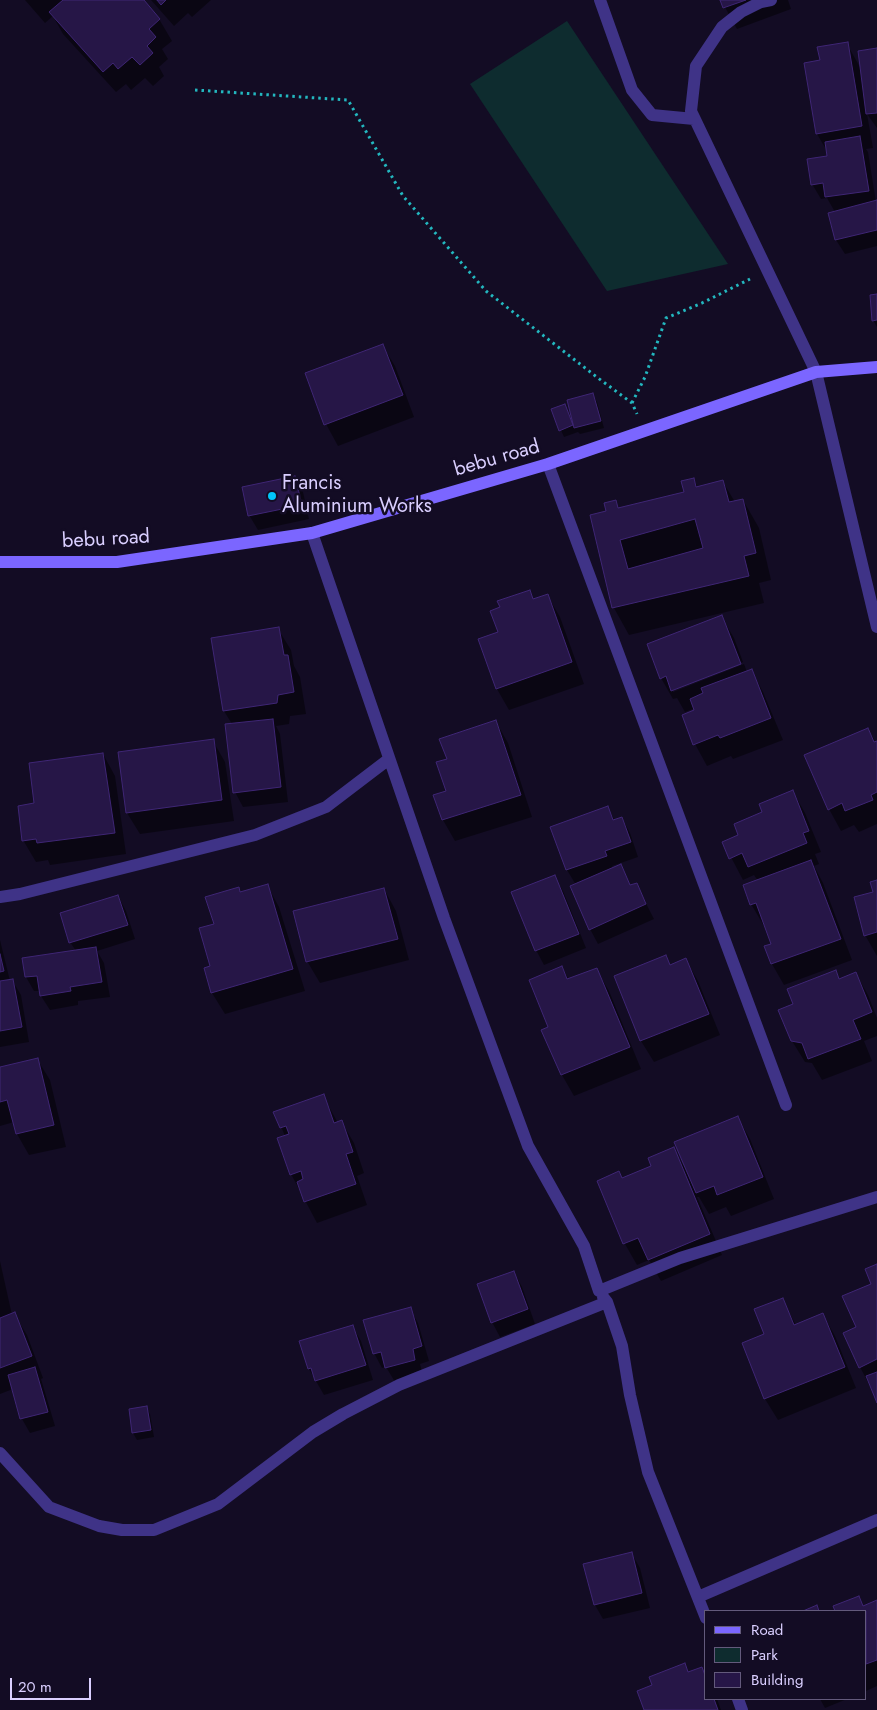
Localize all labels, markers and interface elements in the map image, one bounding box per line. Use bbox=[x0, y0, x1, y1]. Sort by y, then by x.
street label: bebu road bbox=[451, 435, 543, 483]
place label: Francis Aluminium Works bbox=[282, 472, 432, 519]
marker: Francis Aluminium Works bbox=[266, 490, 278, 502]
street label: bebu road bbox=[61, 526, 151, 554]
legend bbox=[704, 1610, 867, 1700]
text: Road bbox=[751, 1619, 783, 1641]
text: Park bbox=[751, 1644, 778, 1666]
scale bar bbox=[12, 1668, 94, 1700]
text: Building bbox=[751, 1669, 803, 1691]
text: 20 m bbox=[18, 1676, 52, 1698]

